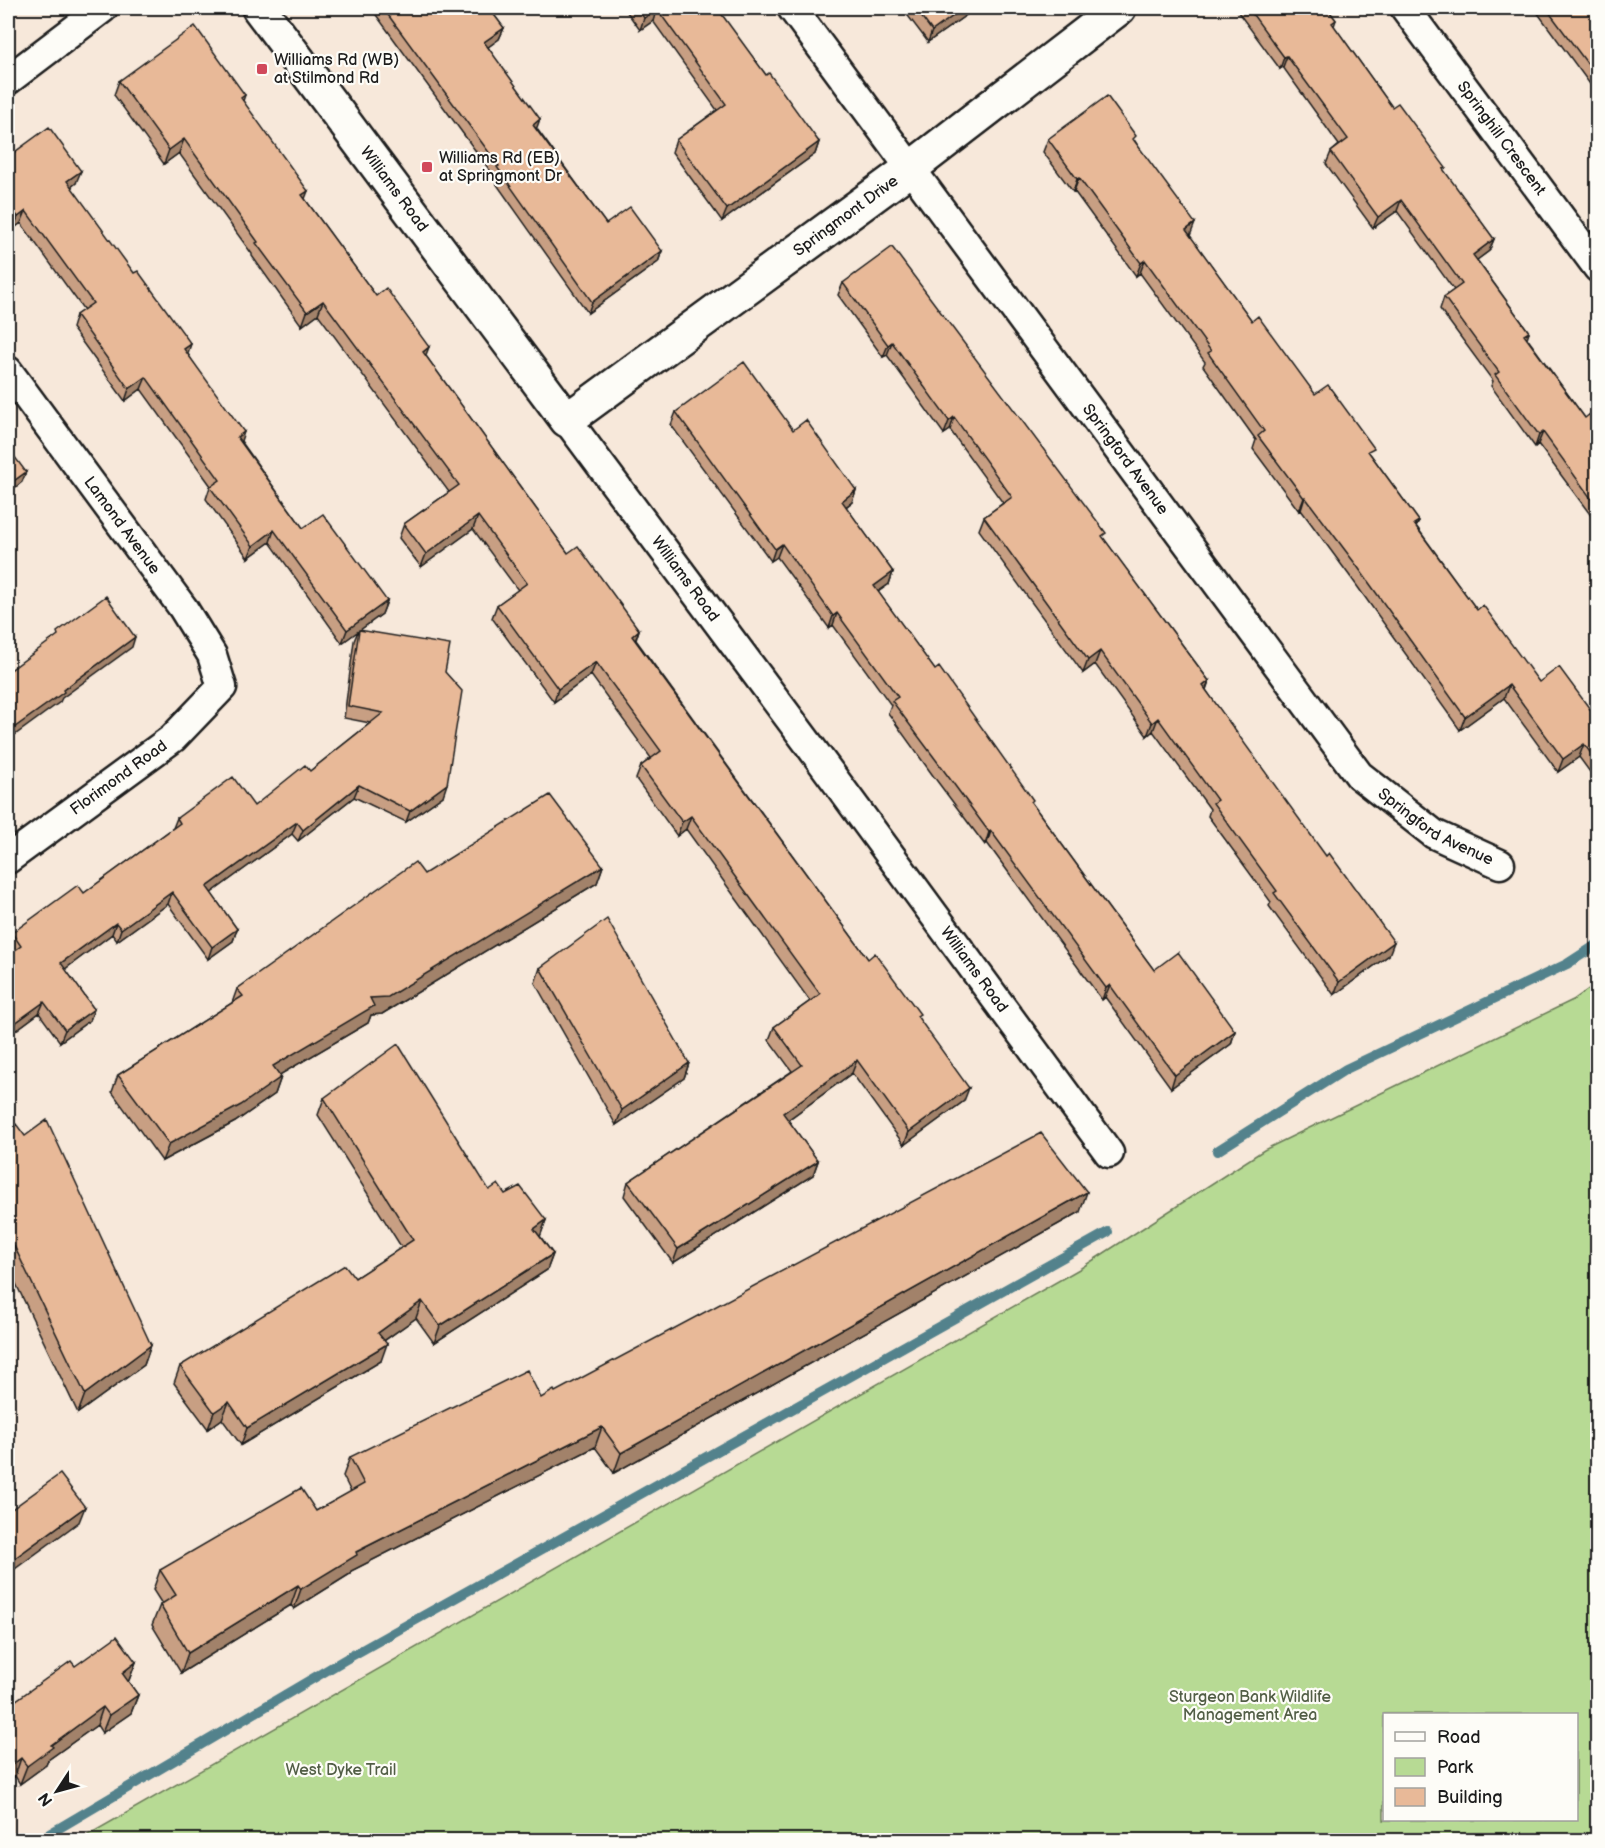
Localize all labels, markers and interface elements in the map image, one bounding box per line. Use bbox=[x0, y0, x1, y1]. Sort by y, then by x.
place label: Williams Rd (WB) at Stilmond Rd bbox=[274, 51, 399, 88]
marker: Williams Rd (WB) at Stilmond Rd bbox=[255, 62, 269, 76]
street label: Springhill Crescent bbox=[1453, 77, 1550, 199]
street label: Williams Road bbox=[356, 143, 432, 235]
place label: Williams Rd (EB) at Springmont Dr bbox=[439, 149, 562, 186]
marker: Williams Rd (EB) at Springmont Dr bbox=[420, 160, 434, 174]
street label: Springmont Drive bbox=[790, 171, 902, 260]
street label: Springford Avenue bbox=[1078, 400, 1173, 519]
street label: Lamond Avenue bbox=[80, 473, 165, 578]
street label: Williams Road bbox=[647, 532, 723, 625]
street label: Florimond Road bbox=[67, 736, 171, 820]
street label: Springford Avenue bbox=[1374, 784, 1497, 869]
street label: Williams Road bbox=[936, 923, 1012, 1016]
park label: Sturgeon Bank Wildlife Management Area bbox=[1169, 1688, 1331, 1725]
legend bbox=[1383, 1713, 1578, 1821]
text: Road bbox=[1437, 1727, 1481, 1748]
text: Park bbox=[1437, 1757, 1473, 1778]
north arrow bbox=[27, 1761, 87, 1821]
park label: West Dyke Trail bbox=[286, 1761, 396, 1780]
text: Building bbox=[1437, 1787, 1503, 1808]
text: N bbox=[35, 1788, 57, 1809]

